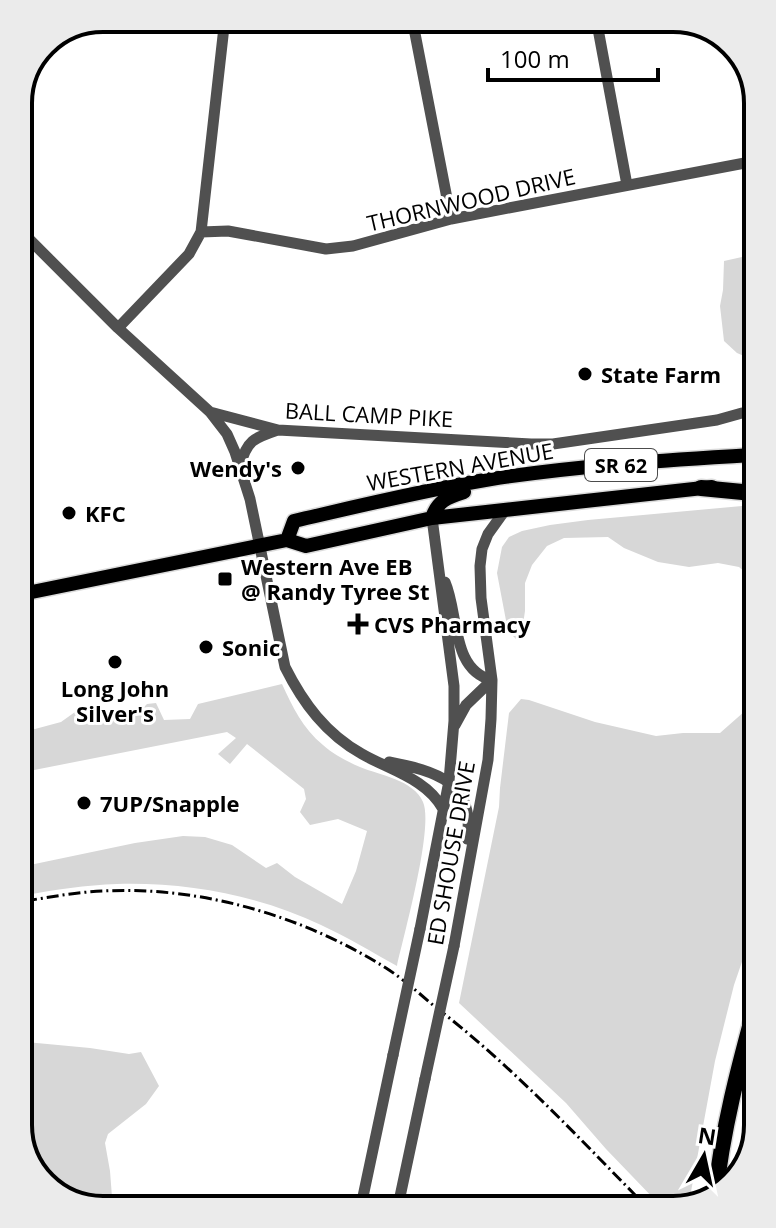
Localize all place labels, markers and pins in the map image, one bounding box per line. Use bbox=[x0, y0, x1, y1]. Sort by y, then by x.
place label: State Farm bbox=[601, 359, 721, 389]
marker: State Farm bbox=[576, 365, 594, 383]
place label: Wendy's bbox=[190, 453, 282, 483]
marker: Wendy's bbox=[289, 459, 307, 477]
place label: KFC bbox=[85, 498, 126, 528]
marker: KFC bbox=[60, 504, 78, 522]
place label: Western Ave EB @ Randy Tyree St bbox=[241, 551, 430, 606]
marker: Western Ave EB @ Randy Tyree St bbox=[216, 570, 234, 588]
place label: CVS Pharmacy bbox=[374, 609, 531, 639]
marker: CVS Pharmacy bbox=[349, 615, 367, 633]
place label: Sonic bbox=[222, 632, 280, 662]
marker: Sonic bbox=[197, 638, 215, 656]
marker: Long John Silver's bbox=[106, 653, 124, 671]
place label: Long John Silver's bbox=[61, 673, 169, 728]
place label: 7UP/Snapple bbox=[100, 788, 240, 818]
marker: 7UP/Snapple bbox=[75, 794, 93, 812]

